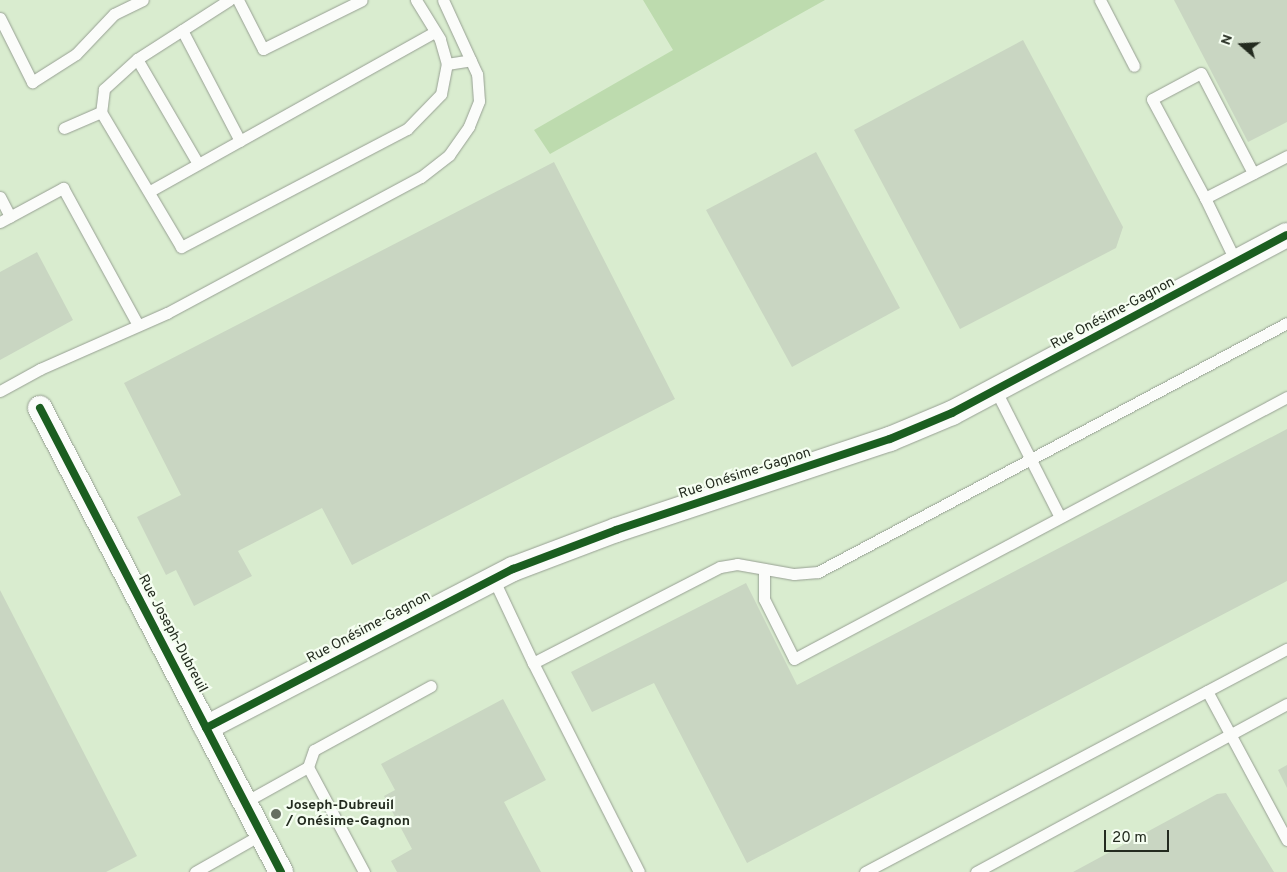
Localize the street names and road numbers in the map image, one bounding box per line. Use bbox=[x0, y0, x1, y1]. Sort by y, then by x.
street label: Rue Onésime-Gagnon bbox=[1048, 274, 1178, 354]
street label: Rue Onésime-Gagnon bbox=[677, 445, 813, 503]
street label: Rue Joseph-Dubreuil bbox=[134, 572, 210, 696]
street label: Rue Onésime-Gagnon bbox=[304, 588, 434, 668]

